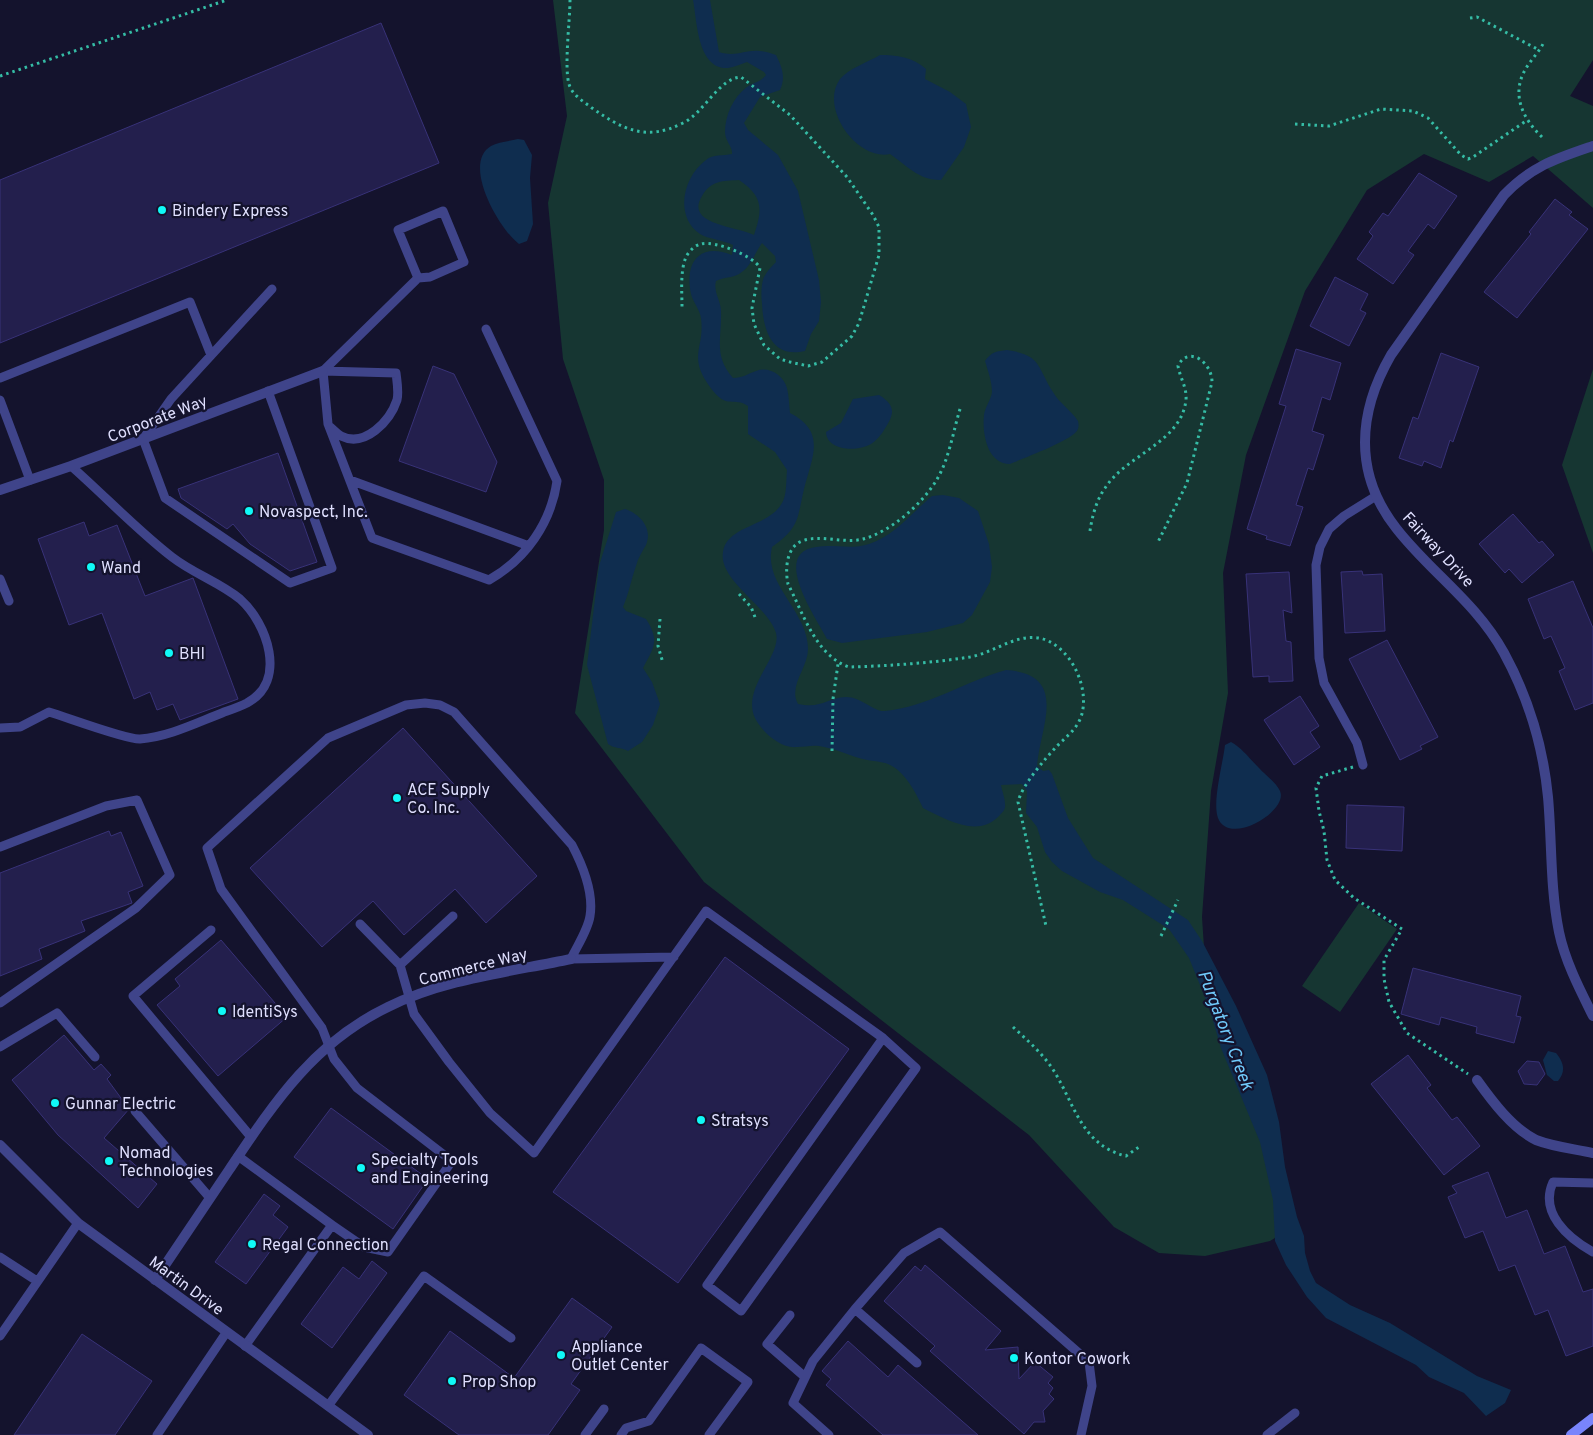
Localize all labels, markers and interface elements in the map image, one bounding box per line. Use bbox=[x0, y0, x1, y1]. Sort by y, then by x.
place label: Bindery Express bbox=[172, 202, 288, 222]
marker: Bindery Express bbox=[156, 204, 168, 216]
street label: Corporate Way bbox=[105, 392, 211, 448]
place label: Novaspect, Inc. bbox=[259, 503, 368, 523]
marker: Novaspect, Inc. bbox=[243, 505, 255, 517]
street label: Fairway Drive bbox=[1397, 508, 1478, 592]
place label: Wand bbox=[101, 559, 141, 579]
marker: Wand bbox=[85, 561, 97, 573]
place label: BHI bbox=[179, 645, 205, 665]
marker: BHI bbox=[163, 647, 175, 659]
place label: ACE Supply Co. Inc. bbox=[407, 781, 490, 819]
marker: ACE Supply Co. Inc. bbox=[391, 792, 403, 804]
street label: Commerce Way bbox=[417, 945, 530, 991]
water label: Purgatory Creek bbox=[1191, 967, 1258, 1095]
place label: IdentiSys bbox=[232, 1003, 298, 1023]
marker: IdentiSys bbox=[216, 1005, 228, 1017]
place label: Gunnar Electric bbox=[65, 1095, 176, 1115]
marker: Gunnar Electric bbox=[49, 1097, 61, 1109]
place label: Stratsys bbox=[711, 1112, 769, 1132]
marker: Stratsys bbox=[695, 1114, 707, 1126]
place label: Nomad Technologies bbox=[119, 1144, 214, 1182]
place label: Specialty Tools and Engineering bbox=[371, 1151, 489, 1189]
marker: Nomad Technologies bbox=[103, 1155, 115, 1167]
marker: Specialty Tools and Engineering bbox=[355, 1162, 367, 1174]
place label: Regal Connection bbox=[262, 1236, 389, 1256]
marker: Regal Connection bbox=[246, 1238, 258, 1250]
street label: Martin Drive bbox=[144, 1253, 227, 1321]
place label: Appliance Outlet Center bbox=[571, 1338, 669, 1376]
marker: Appliance Outlet Center bbox=[555, 1349, 567, 1361]
place label: Kontor Cowork bbox=[1024, 1350, 1130, 1370]
marker: Kontor Cowork bbox=[1008, 1352, 1020, 1364]
place label: Prop Shop bbox=[462, 1373, 536, 1393]
marker: Prop Shop bbox=[446, 1375, 458, 1387]

